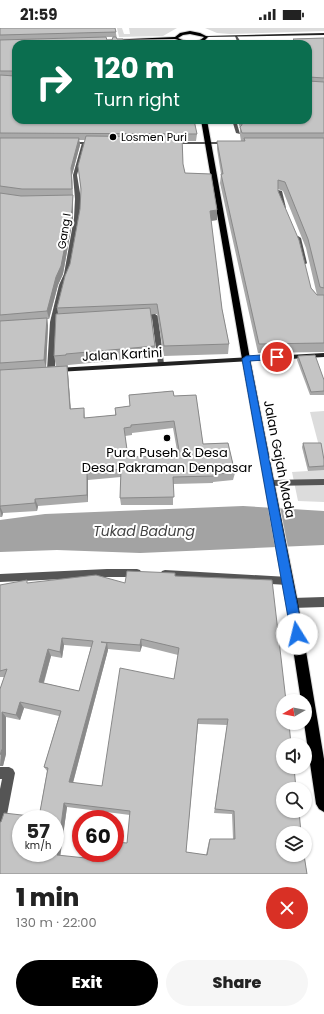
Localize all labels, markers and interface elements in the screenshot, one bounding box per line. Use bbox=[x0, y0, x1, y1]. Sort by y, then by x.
text: 21:59 bbox=[20, 4, 57, 25]
text: 120 m bbox=[94, 49, 174, 88]
icon: right bbox=[28, 56, 80, 108]
text: Turn right bbox=[94, 87, 180, 112]
place label: Losmen Puri bbox=[121, 129, 187, 145]
marker: Losmen Puri bbox=[108, 132, 118, 142]
street label: Gang I bbox=[53, 212, 75, 250]
pin bbox=[260, 340, 294, 374]
street label: Jalan Kartini bbox=[81, 343, 163, 366]
icon: arrive bbox=[266, 346, 288, 368]
street label: Jalan Gajah Mada bbox=[259, 399, 300, 520]
marker: Pura Puseh & Desa Desa Pakraman Denpasar bbox=[162, 433, 172, 443]
place label: Pura Puseh & Desa Desa Pakraman Denpasar bbox=[82, 443, 252, 477]
water label: Tukad Badung bbox=[93, 521, 195, 541]
position arrow bbox=[276, 613, 318, 655]
north arrow bbox=[276, 694, 312, 730]
map controls bbox=[276, 694, 312, 862]
button: sound bbox=[276, 738, 312, 774]
button: search bbox=[276, 782, 312, 818]
speed limit sign: 60 bbox=[72, 810, 124, 862]
text: 57 bbox=[26, 817, 50, 845]
button: layers bbox=[276, 826, 312, 862]
text: km/h bbox=[25, 838, 51, 853]
text: 1 min bbox=[16, 881, 79, 914]
button: close bbox=[266, 887, 308, 929]
text: 130 m · 22:00 bbox=[16, 913, 97, 932]
button: Exit bbox=[16, 960, 158, 1006]
button: Share bbox=[166, 960, 308, 1006]

